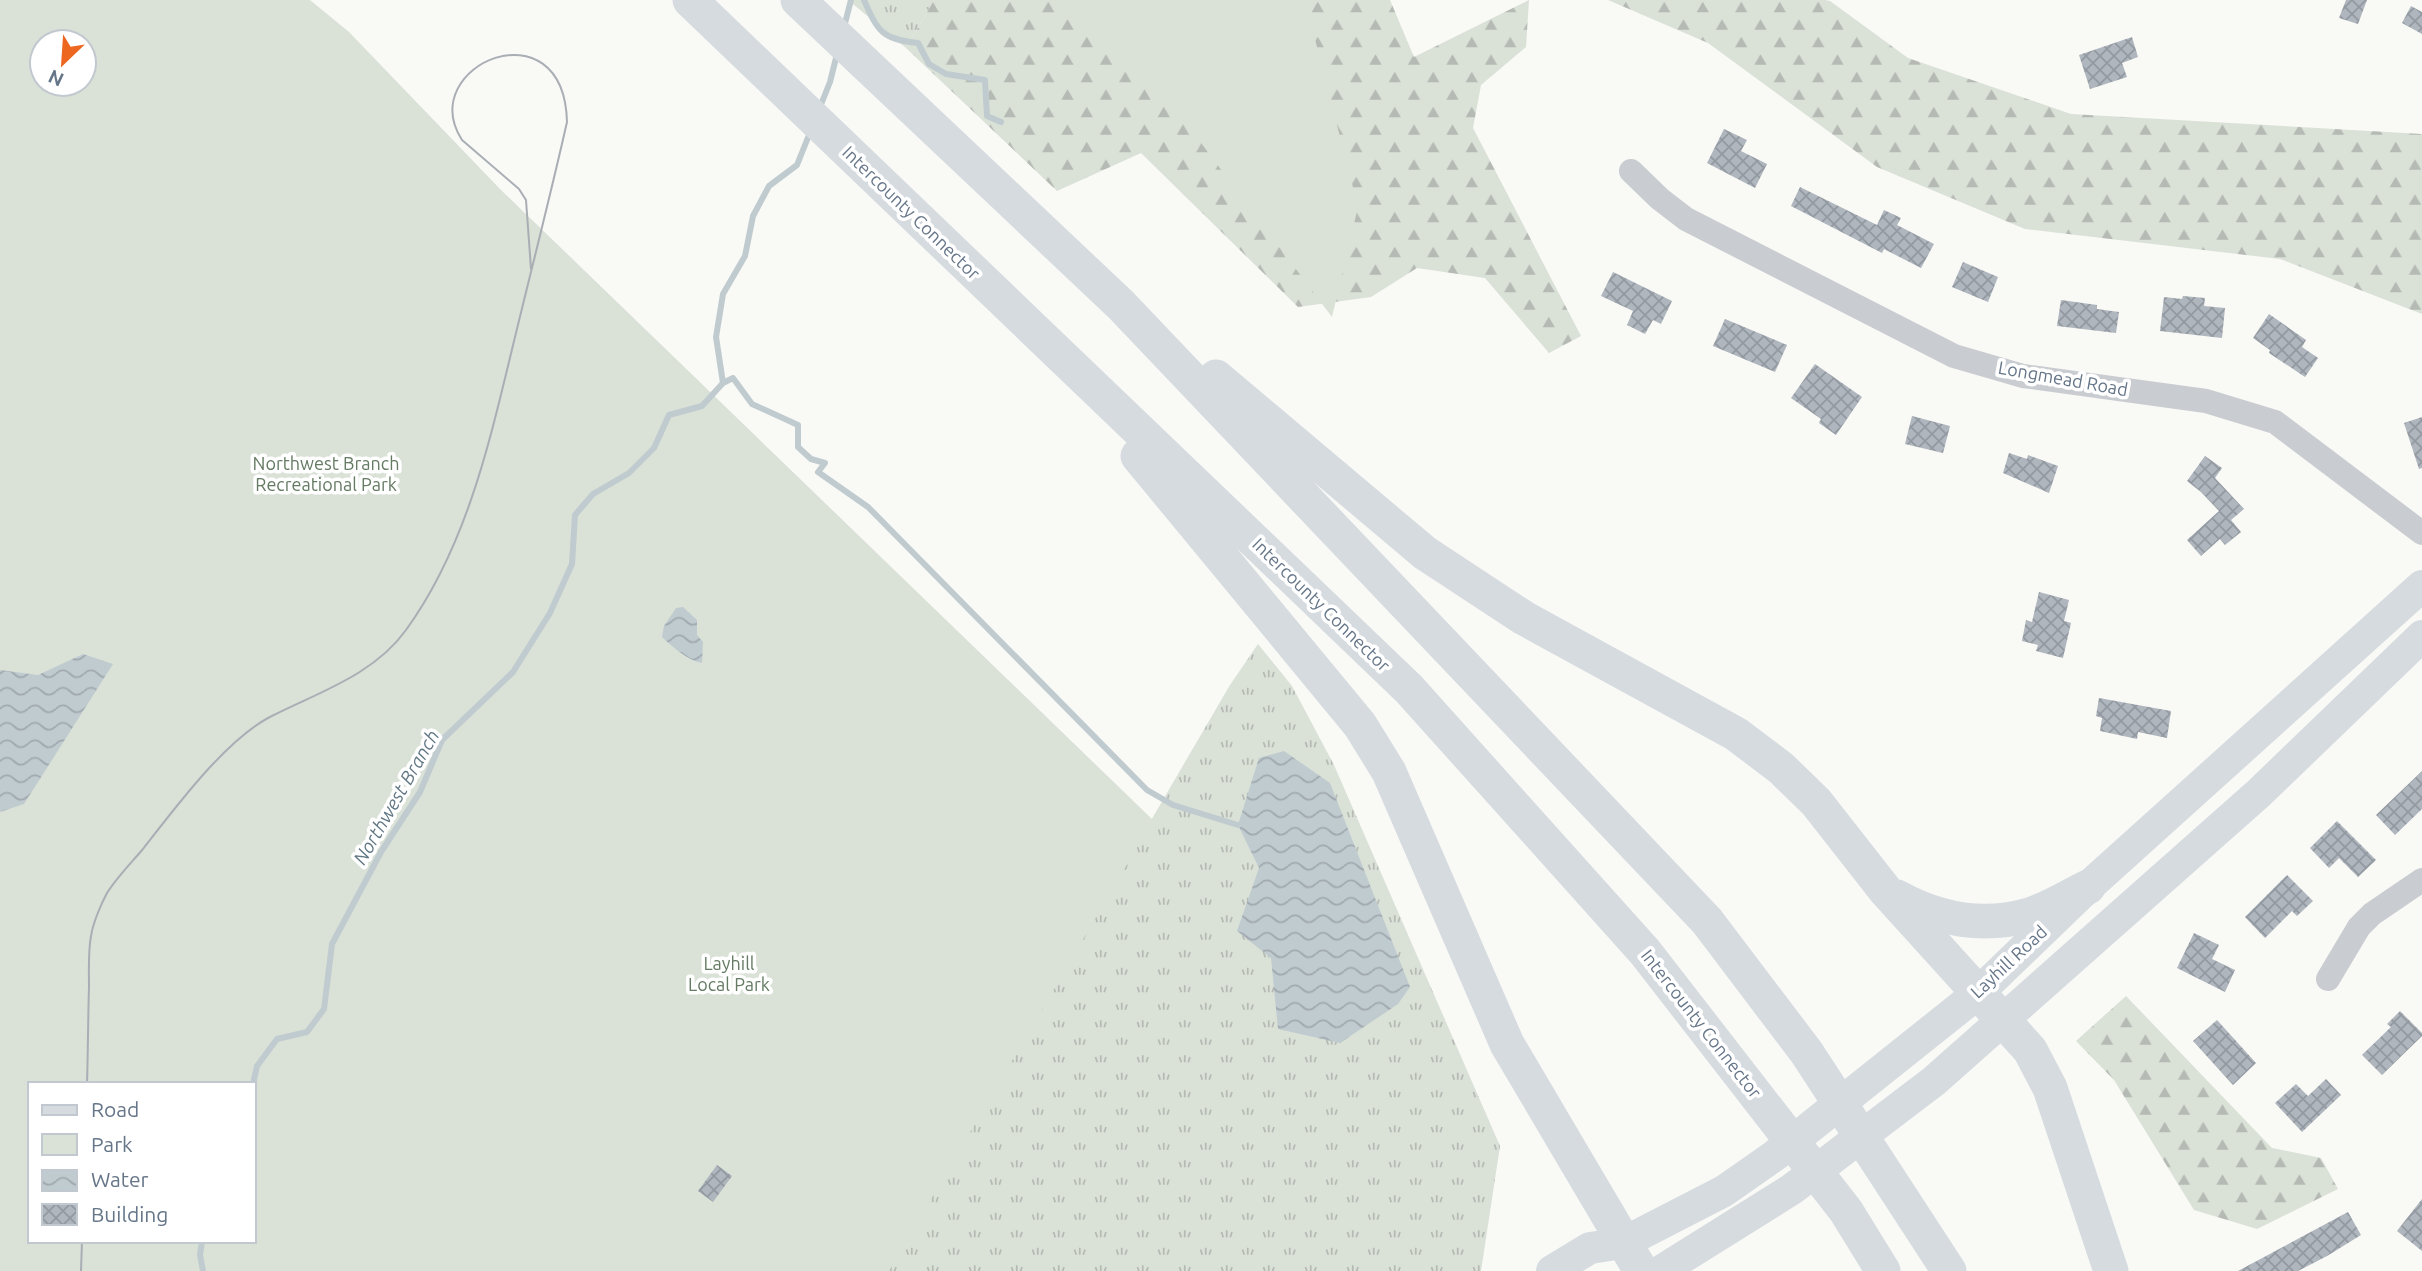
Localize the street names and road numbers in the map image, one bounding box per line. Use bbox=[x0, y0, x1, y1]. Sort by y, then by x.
street label: Intercounty Connector bbox=[839, 142, 984, 283]
street label: Longmead Road bbox=[1997, 357, 2130, 399]
street label: Intercounty Connector bbox=[1249, 534, 1394, 675]
street label: Layhill Road bbox=[1966, 921, 2051, 1002]
street label: Intercounty Connector bbox=[1638, 945, 1766, 1102]

